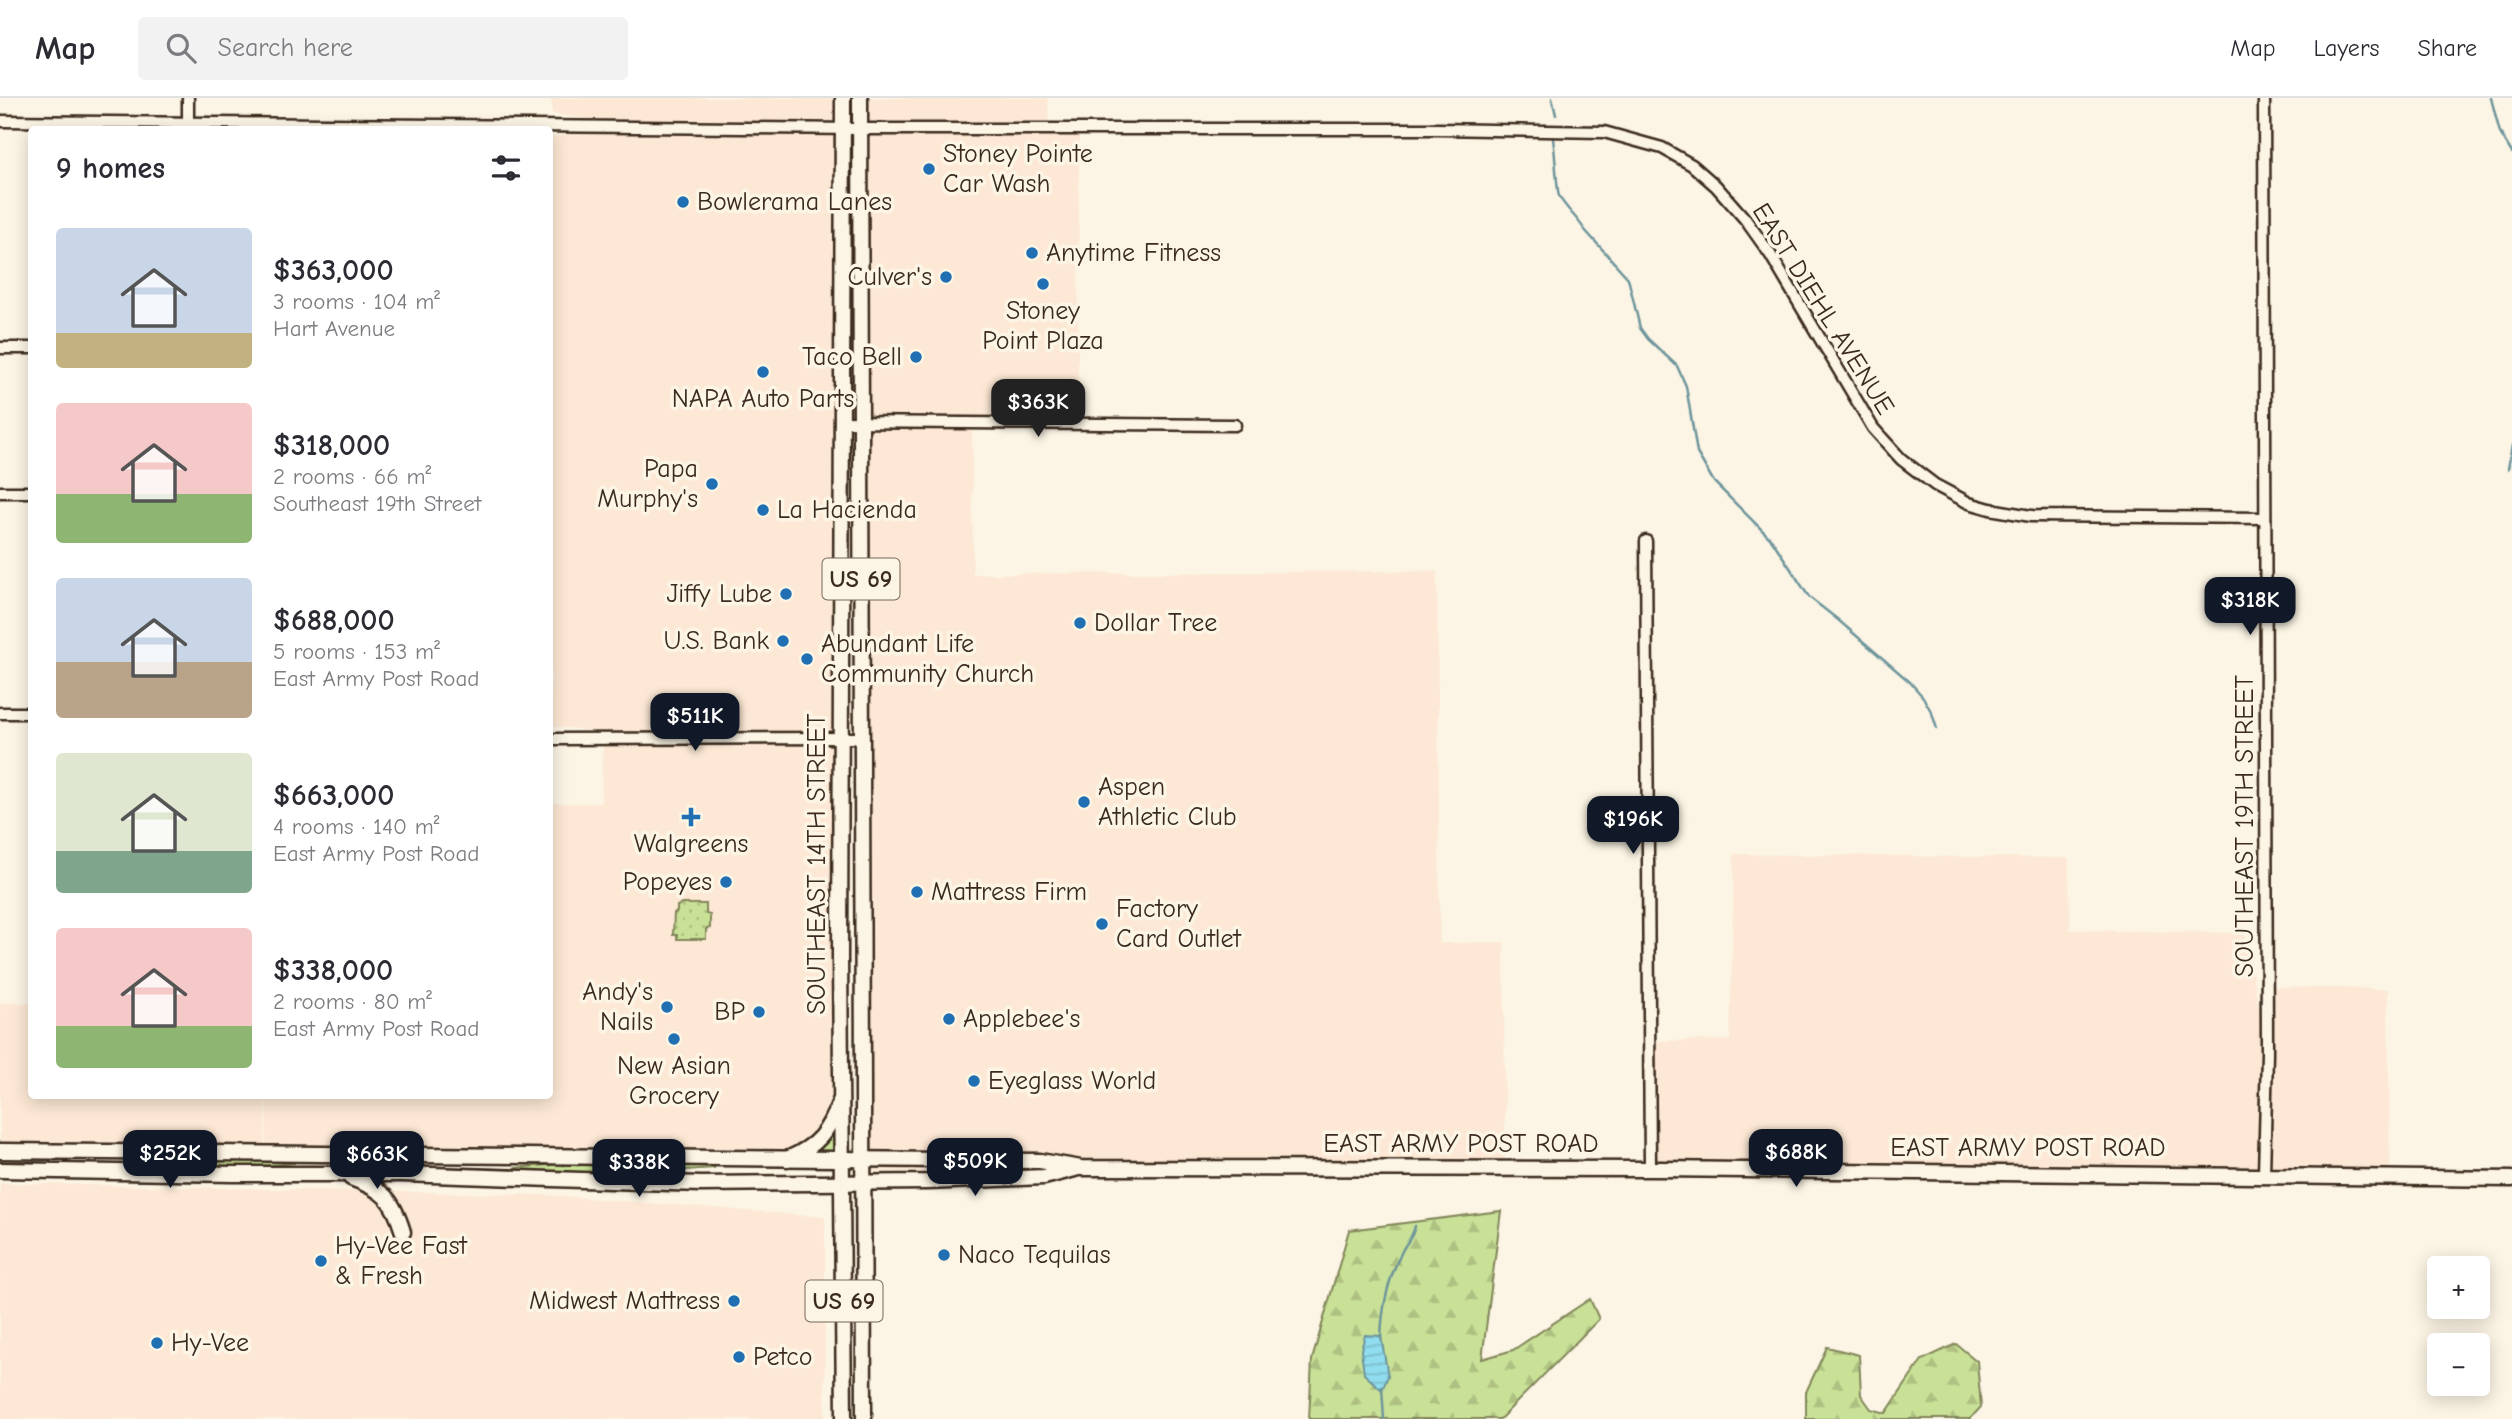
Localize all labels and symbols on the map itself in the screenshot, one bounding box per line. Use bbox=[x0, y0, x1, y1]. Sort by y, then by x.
place label: Stoney Pointe Car Wash bbox=[943, 139, 1093, 199]
marker: Stoney Pointe Car Wash bbox=[921, 161, 937, 177]
place label: Bowlerama Lanes bbox=[697, 187, 892, 217]
marker: Bowlerama Lanes bbox=[675, 194, 691, 210]
street label: EAST DIEHL AVENUE bbox=[1746, 198, 1900, 420]
place label: Anytime Fitness bbox=[1046, 238, 1221, 268]
marker: Anytime Fitness bbox=[1024, 245, 1040, 261]
place label: Culver's bbox=[847, 262, 932, 292]
marker: Culver's bbox=[938, 269, 954, 285]
marker: Stoney Point Plaza bbox=[1035, 276, 1051, 292]
place label: Stoney Point Plaza bbox=[982, 296, 1104, 356]
place label: Taco Bell bbox=[802, 342, 902, 372]
marker: Taco Bell bbox=[908, 349, 924, 365]
marker: NAPA Auto Parts bbox=[755, 364, 771, 380]
pin: $363K bbox=[989, 380, 1087, 439]
place label: NAPA Auto Parts bbox=[672, 384, 854, 414]
place label: Papa Murphy's bbox=[597, 454, 698, 514]
marker: Papa Murphy's bbox=[704, 476, 720, 492]
place label: La Hacienda bbox=[777, 495, 917, 525]
marker: La Hacienda bbox=[755, 502, 771, 518]
road number: US 69 bbox=[822, 558, 900, 600]
pin: $318K bbox=[2201, 578, 2299, 637]
place label: Jiffy Lube bbox=[666, 579, 772, 609]
marker: Jiffy Lube bbox=[778, 586, 794, 602]
place label: Dollar Tree bbox=[1094, 608, 1217, 638]
marker: Dollar Tree bbox=[1072, 615, 1088, 631]
place label: U.S. Bank bbox=[664, 626, 769, 656]
place label: Abundant Life Community Church bbox=[821, 629, 1034, 689]
marker: U.S. Bank bbox=[775, 633, 791, 649]
marker: Abundant Life Community Church bbox=[799, 651, 815, 667]
street label: SOUTHEAST 19TH STREET bbox=[2230, 674, 2260, 977]
pin: $511K bbox=[646, 694, 744, 753]
street label: SOUTHEAST 14TH STREET bbox=[802, 713, 832, 1015]
place label: Aspen Athletic Club bbox=[1098, 772, 1237, 832]
marker: Aspen Athletic Club bbox=[1076, 794, 1092, 810]
pin: $196K bbox=[1584, 796, 1682, 856]
marker: Walgreens bbox=[683, 809, 699, 825]
place label: Walgreens bbox=[634, 829, 748, 859]
place label: Popeyes bbox=[623, 867, 712, 897]
marker: Popeyes bbox=[718, 874, 734, 890]
place label: Mattress Firm bbox=[931, 877, 1087, 907]
marker: Mattress Firm bbox=[909, 884, 925, 900]
place label: Factory Card Outlet bbox=[1116, 894, 1243, 954]
marker: Factory Card Outlet bbox=[1094, 916, 1110, 932]
place label: Andy's Nails bbox=[582, 977, 653, 1037]
place label: BP bbox=[714, 997, 745, 1027]
marker: Andy's Nails bbox=[659, 999, 675, 1015]
marker: BP bbox=[751, 1004, 767, 1020]
place label: Applebee's bbox=[963, 1004, 1080, 1034]
marker: Applebee's bbox=[941, 1011, 957, 1027]
marker: New Asian Grocery bbox=[666, 1031, 682, 1047]
place label: New Asian Grocery bbox=[617, 1051, 731, 1111]
place label: Eyeglass World bbox=[988, 1066, 1156, 1096]
marker: Eyeglass World bbox=[966, 1073, 982, 1089]
street label: EAST ARMY POST ROAD bbox=[1323, 1129, 1599, 1159]
pin: $252K bbox=[121, 1130, 219, 1190]
pin: $688K bbox=[1747, 1130, 1845, 1189]
pin: $663K bbox=[328, 1132, 426, 1191]
street label: EAST ARMY POST ROAD bbox=[1890, 1133, 2166, 1163]
pin: $509K bbox=[926, 1138, 1024, 1198]
pin: $338K bbox=[590, 1140, 688, 1199]
place label: Hy-Vee Fast & Fresh bbox=[335, 1231, 469, 1291]
place label: Naco Tequilas bbox=[958, 1240, 1111, 1270]
marker: Naco Tequilas bbox=[936, 1247, 952, 1263]
marker: Hy-Vee Fast & Fresh bbox=[313, 1253, 329, 1269]
road number: US 69 bbox=[806, 1280, 882, 1322]
place label: Midwest Mattress bbox=[529, 1286, 720, 1316]
marker: Midwest Mattress bbox=[726, 1293, 742, 1309]
place label: Hy-Vee bbox=[171, 1328, 249, 1358]
marker: Hy-Vee bbox=[149, 1335, 165, 1351]
place label: Petco bbox=[753, 1342, 812, 1372]
marker: Petco bbox=[731, 1349, 747, 1365]

